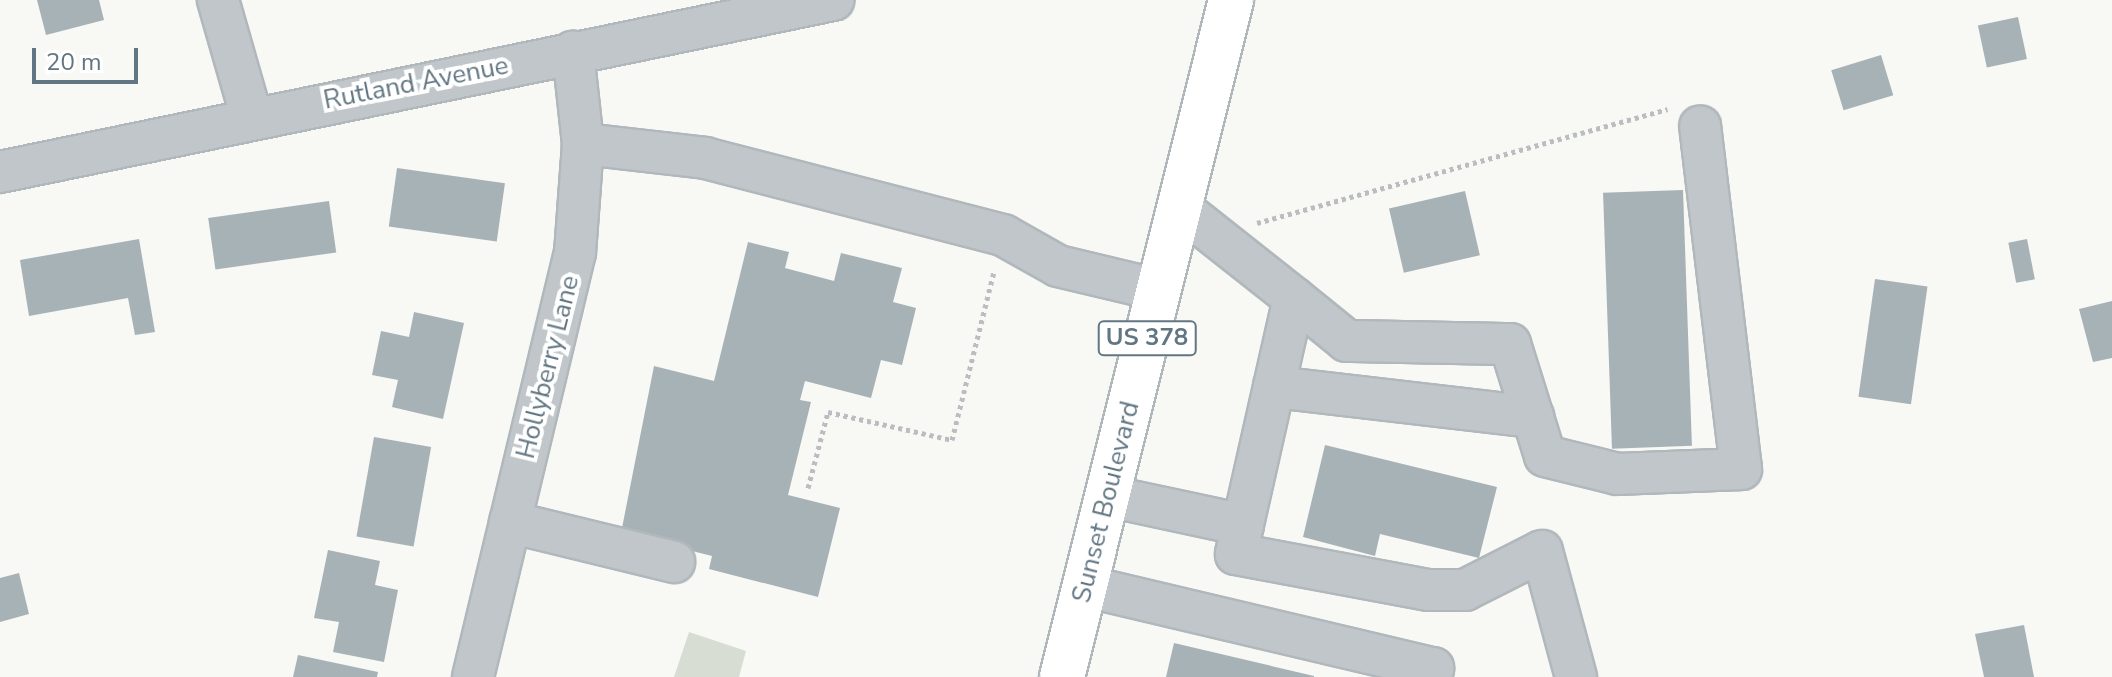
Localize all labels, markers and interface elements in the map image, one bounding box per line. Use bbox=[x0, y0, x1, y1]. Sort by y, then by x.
scale bar bbox=[36, 32, 142, 82]
text: 20 m bbox=[46, 46, 102, 78]
street label: Rutland Avenue bbox=[321, 50, 511, 116]
street label: Hollyberry Lane bbox=[510, 272, 586, 462]
road number: US 378 bbox=[1097, 318, 1197, 358]
street label: Sunset Boulevard bbox=[1066, 398, 1146, 606]

